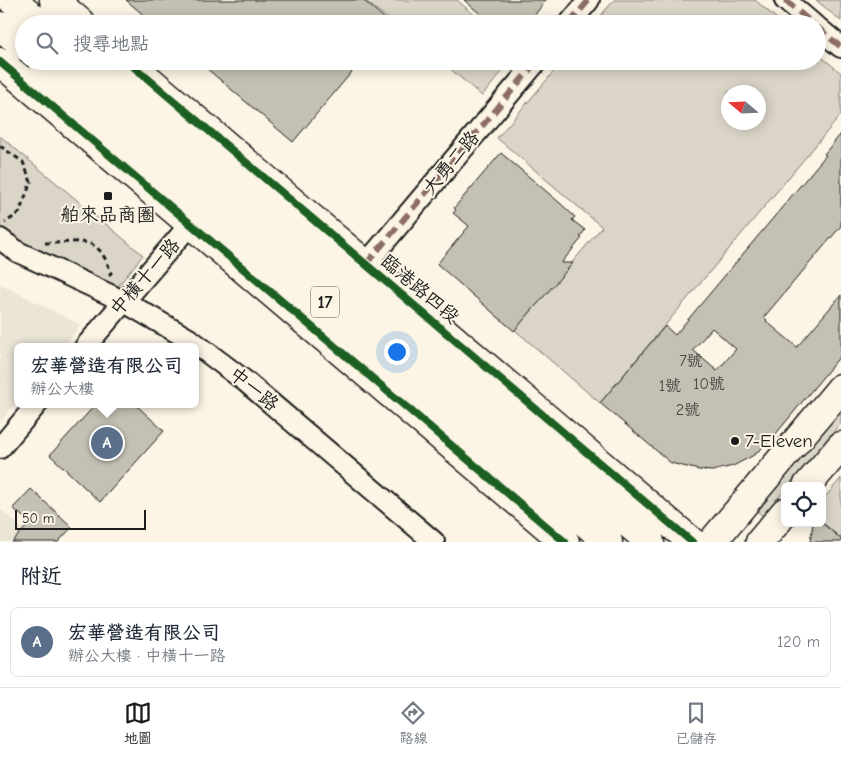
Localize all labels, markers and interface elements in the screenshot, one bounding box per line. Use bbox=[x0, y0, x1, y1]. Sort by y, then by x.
search box bbox=[15, 15, 826, 70]
icon: search bbox=[33, 29, 61, 57]
text: 搜尋地點 bbox=[73, 33, 149, 55]
north arrow bbox=[721, 85, 766, 130]
street label: 大勇二路 bbox=[418, 127, 484, 199]
marker: 舶來品商圈 bbox=[102, 190, 114, 202]
place label: 舶來品商圈 bbox=[60, 204, 156, 226]
street label: 中橫十一路 bbox=[106, 234, 184, 320]
street label: 臨港路四段 bbox=[377, 250, 463, 328]
road number: 17 bbox=[311, 286, 339, 318]
your location bbox=[384, 339, 410, 365]
popup bbox=[14, 343, 199, 408]
house number: 7號 bbox=[679, 352, 703, 370]
text: 宏華營造有限公司 bbox=[30, 355, 183, 377]
street label: 中一路 bbox=[225, 363, 283, 415]
house number: 10號 bbox=[693, 375, 725, 393]
house number: 1號 bbox=[659, 377, 681, 395]
text: 辦公大樓 bbox=[30, 380, 95, 398]
house number: 2號 bbox=[676, 401, 700, 419]
pin: A bbox=[91, 424, 123, 462]
place label: 7-Eleven bbox=[745, 430, 813, 452]
marker: 7-Eleven bbox=[729, 435, 741, 447]
map controls bbox=[781, 482, 826, 527]
button: locate bbox=[781, 482, 826, 527]
scale bar bbox=[15, 507, 146, 530]
text: 50 m bbox=[22, 510, 54, 527]
text: 附近 bbox=[20, 564, 62, 588]
text: 宏華營造有限公司 bbox=[68, 622, 220, 644]
text: A bbox=[33, 633, 41, 651]
text: 120 m bbox=[777, 633, 820, 651]
text: 辦公大樓 · 中橫十一路 bbox=[68, 647, 226, 665]
tab: 地圖 bbox=[124, 699, 152, 747]
tab: 路線 bbox=[399, 699, 427, 747]
tab: 已儲存 bbox=[675, 699, 717, 747]

